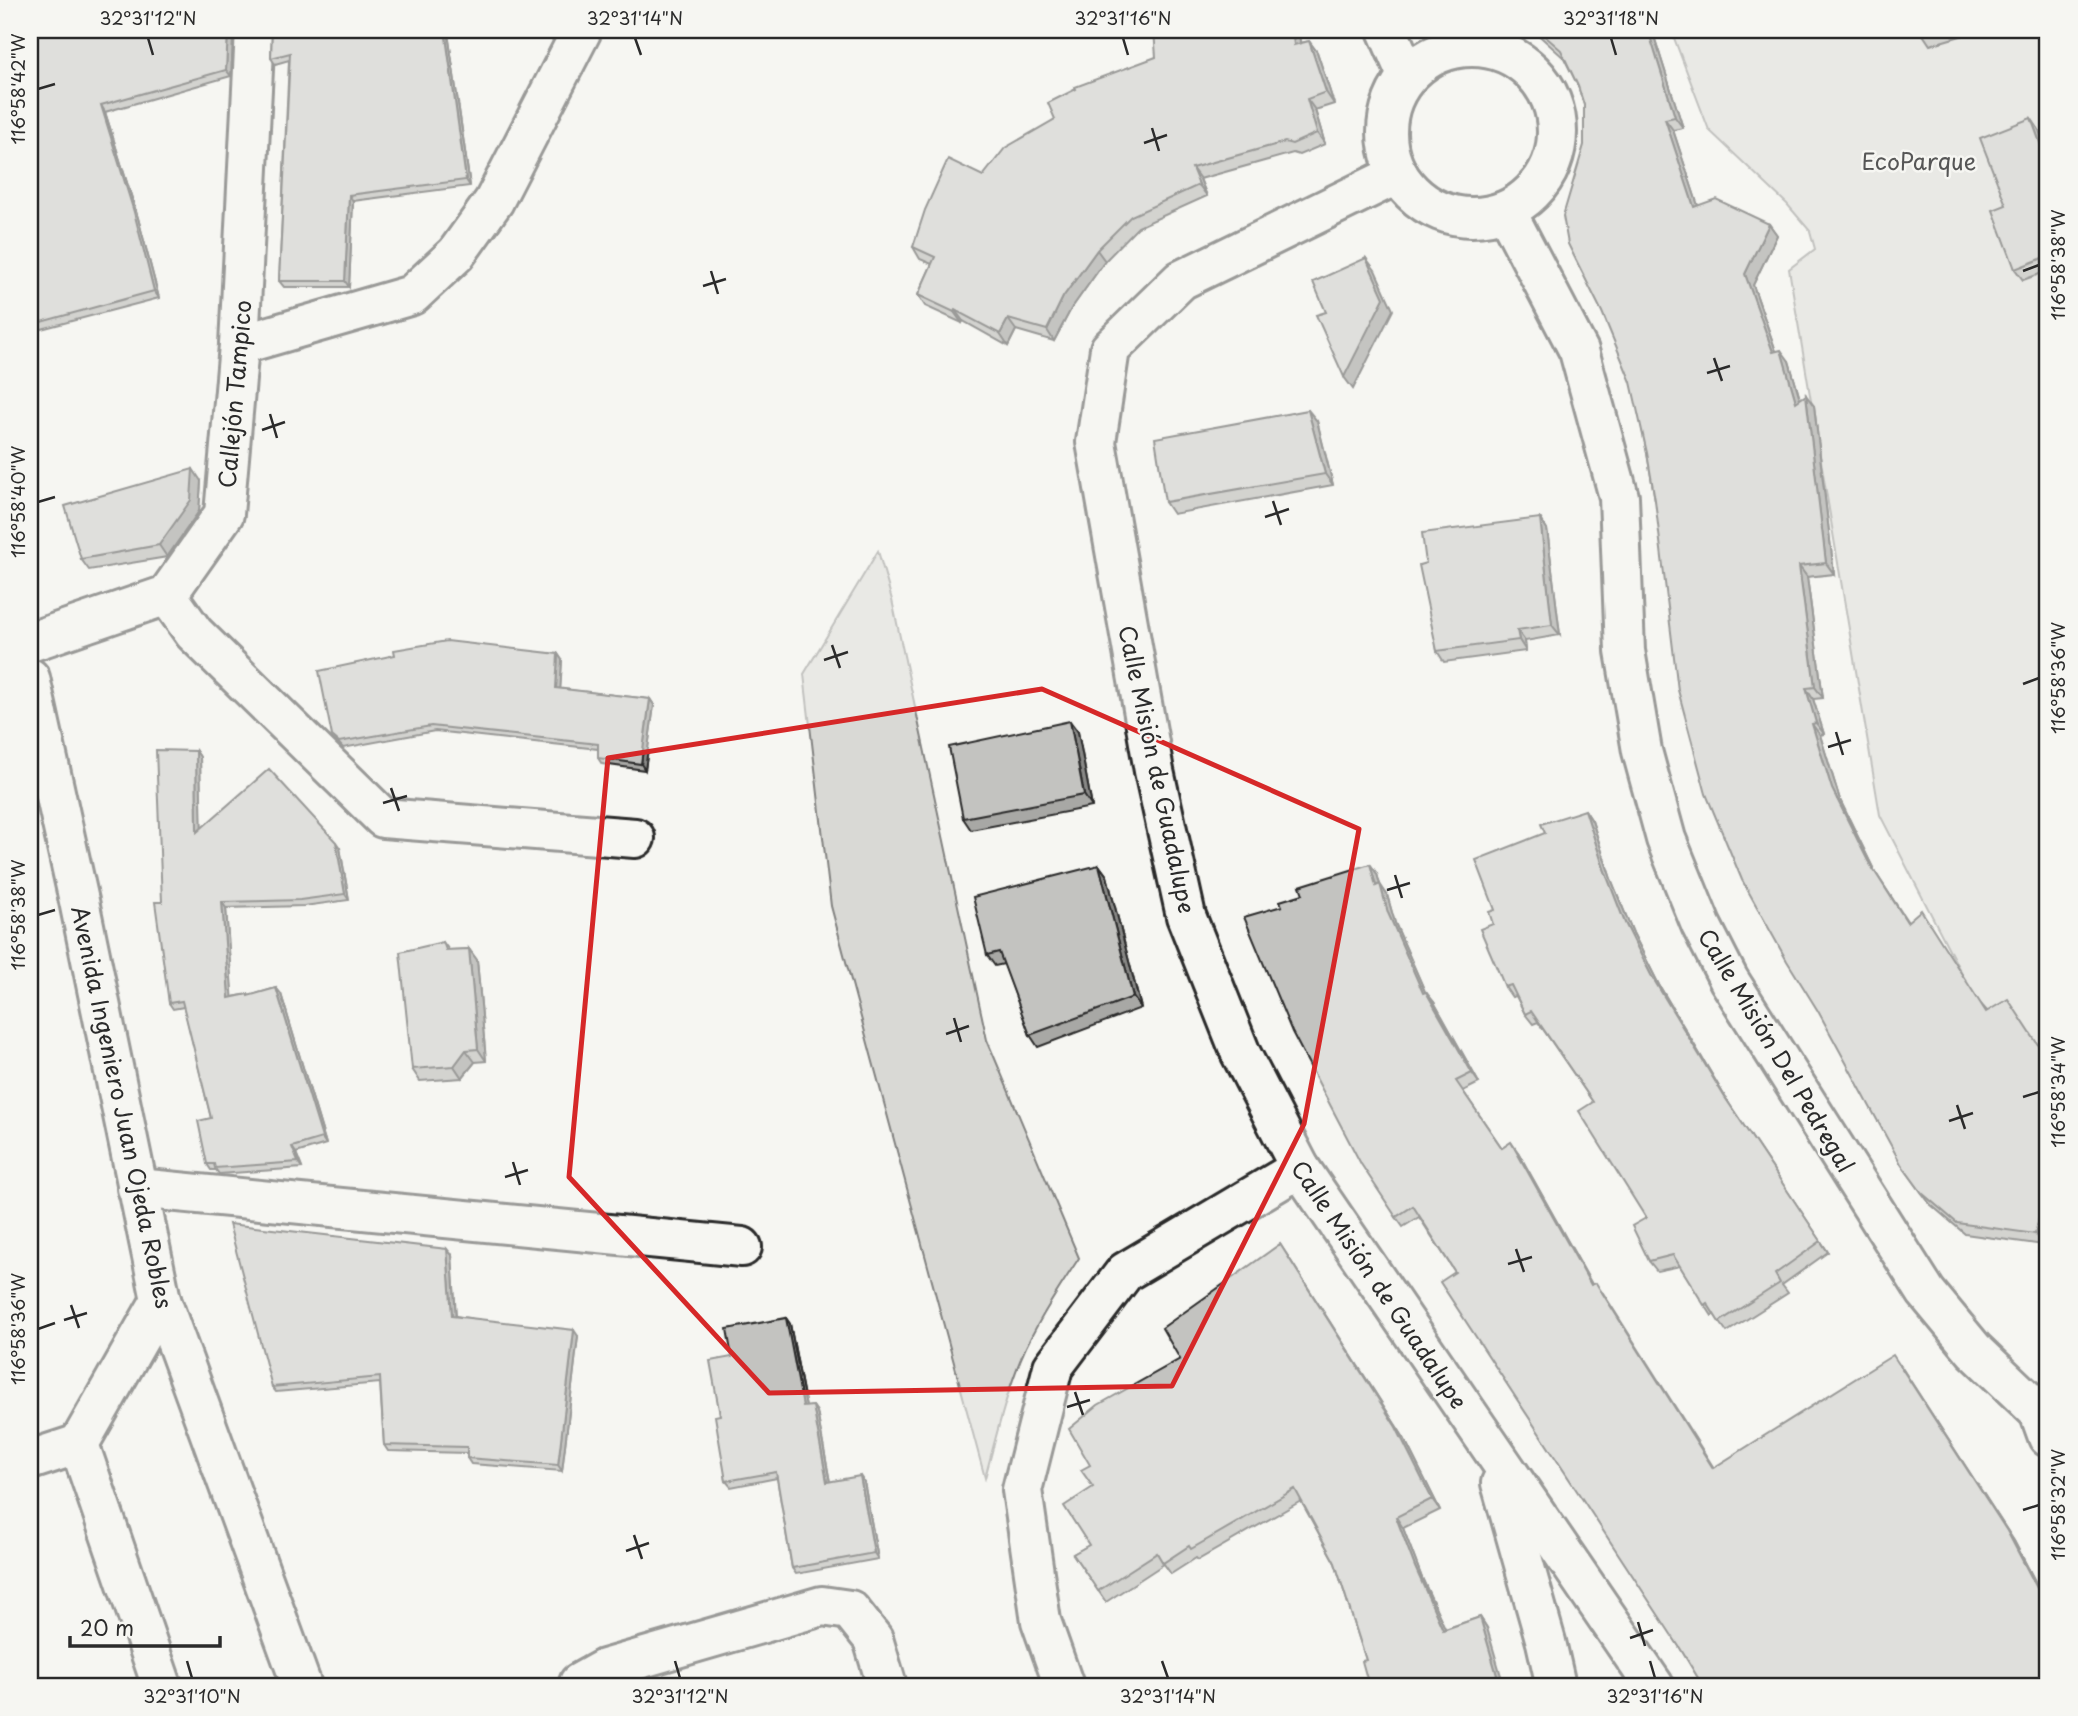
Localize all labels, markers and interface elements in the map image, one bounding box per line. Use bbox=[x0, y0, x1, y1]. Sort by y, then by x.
text: 32°31'12"N bbox=[99, 4, 197, 31]
text: 32°31'14"N bbox=[587, 4, 683, 31]
text: 32°31'16"N bbox=[1075, 4, 1171, 31]
text: 32°31'18"N bbox=[1563, 4, 1659, 31]
text: 116°58'42"W bbox=[4, 33, 31, 145]
park label: EcoParque bbox=[1862, 143, 1976, 178]
text: 116°58'38"W bbox=[2044, 209, 2071, 321]
street label: Callejón Tampico bbox=[208, 299, 260, 489]
text: 116°58'40"W bbox=[4, 445, 31, 558]
text: 116°58'36"W bbox=[2044, 621, 2071, 734]
street label: Calle Misión de Guadalupe bbox=[1110, 622, 1206, 916]
text: 116°58'38"W bbox=[4, 859, 31, 971]
street label: Avenida Ingeniero Juan Ojeda Robles bbox=[63, 902, 183, 1312]
street label: Calle Misión Del Pedregal bbox=[1690, 921, 1864, 1179]
text: 116°58'34"W bbox=[2044, 1036, 2071, 1148]
street label: Calle Misión de Guadalupe bbox=[1283, 1153, 1477, 1415]
text: 116°58'36"W bbox=[4, 1272, 31, 1385]
text: 116°58'32"W bbox=[2044, 1449, 2071, 1561]
scale bar bbox=[70, 1604, 220, 1648]
text: 20 m bbox=[80, 1611, 134, 1643]
text: 32°31'10"N bbox=[143, 1682, 241, 1709]
text: 32°31'12"N bbox=[631, 1682, 729, 1709]
text: 32°31'14"N bbox=[1120, 1682, 1216, 1709]
text: 32°31'16"N bbox=[1607, 1682, 1703, 1709]

